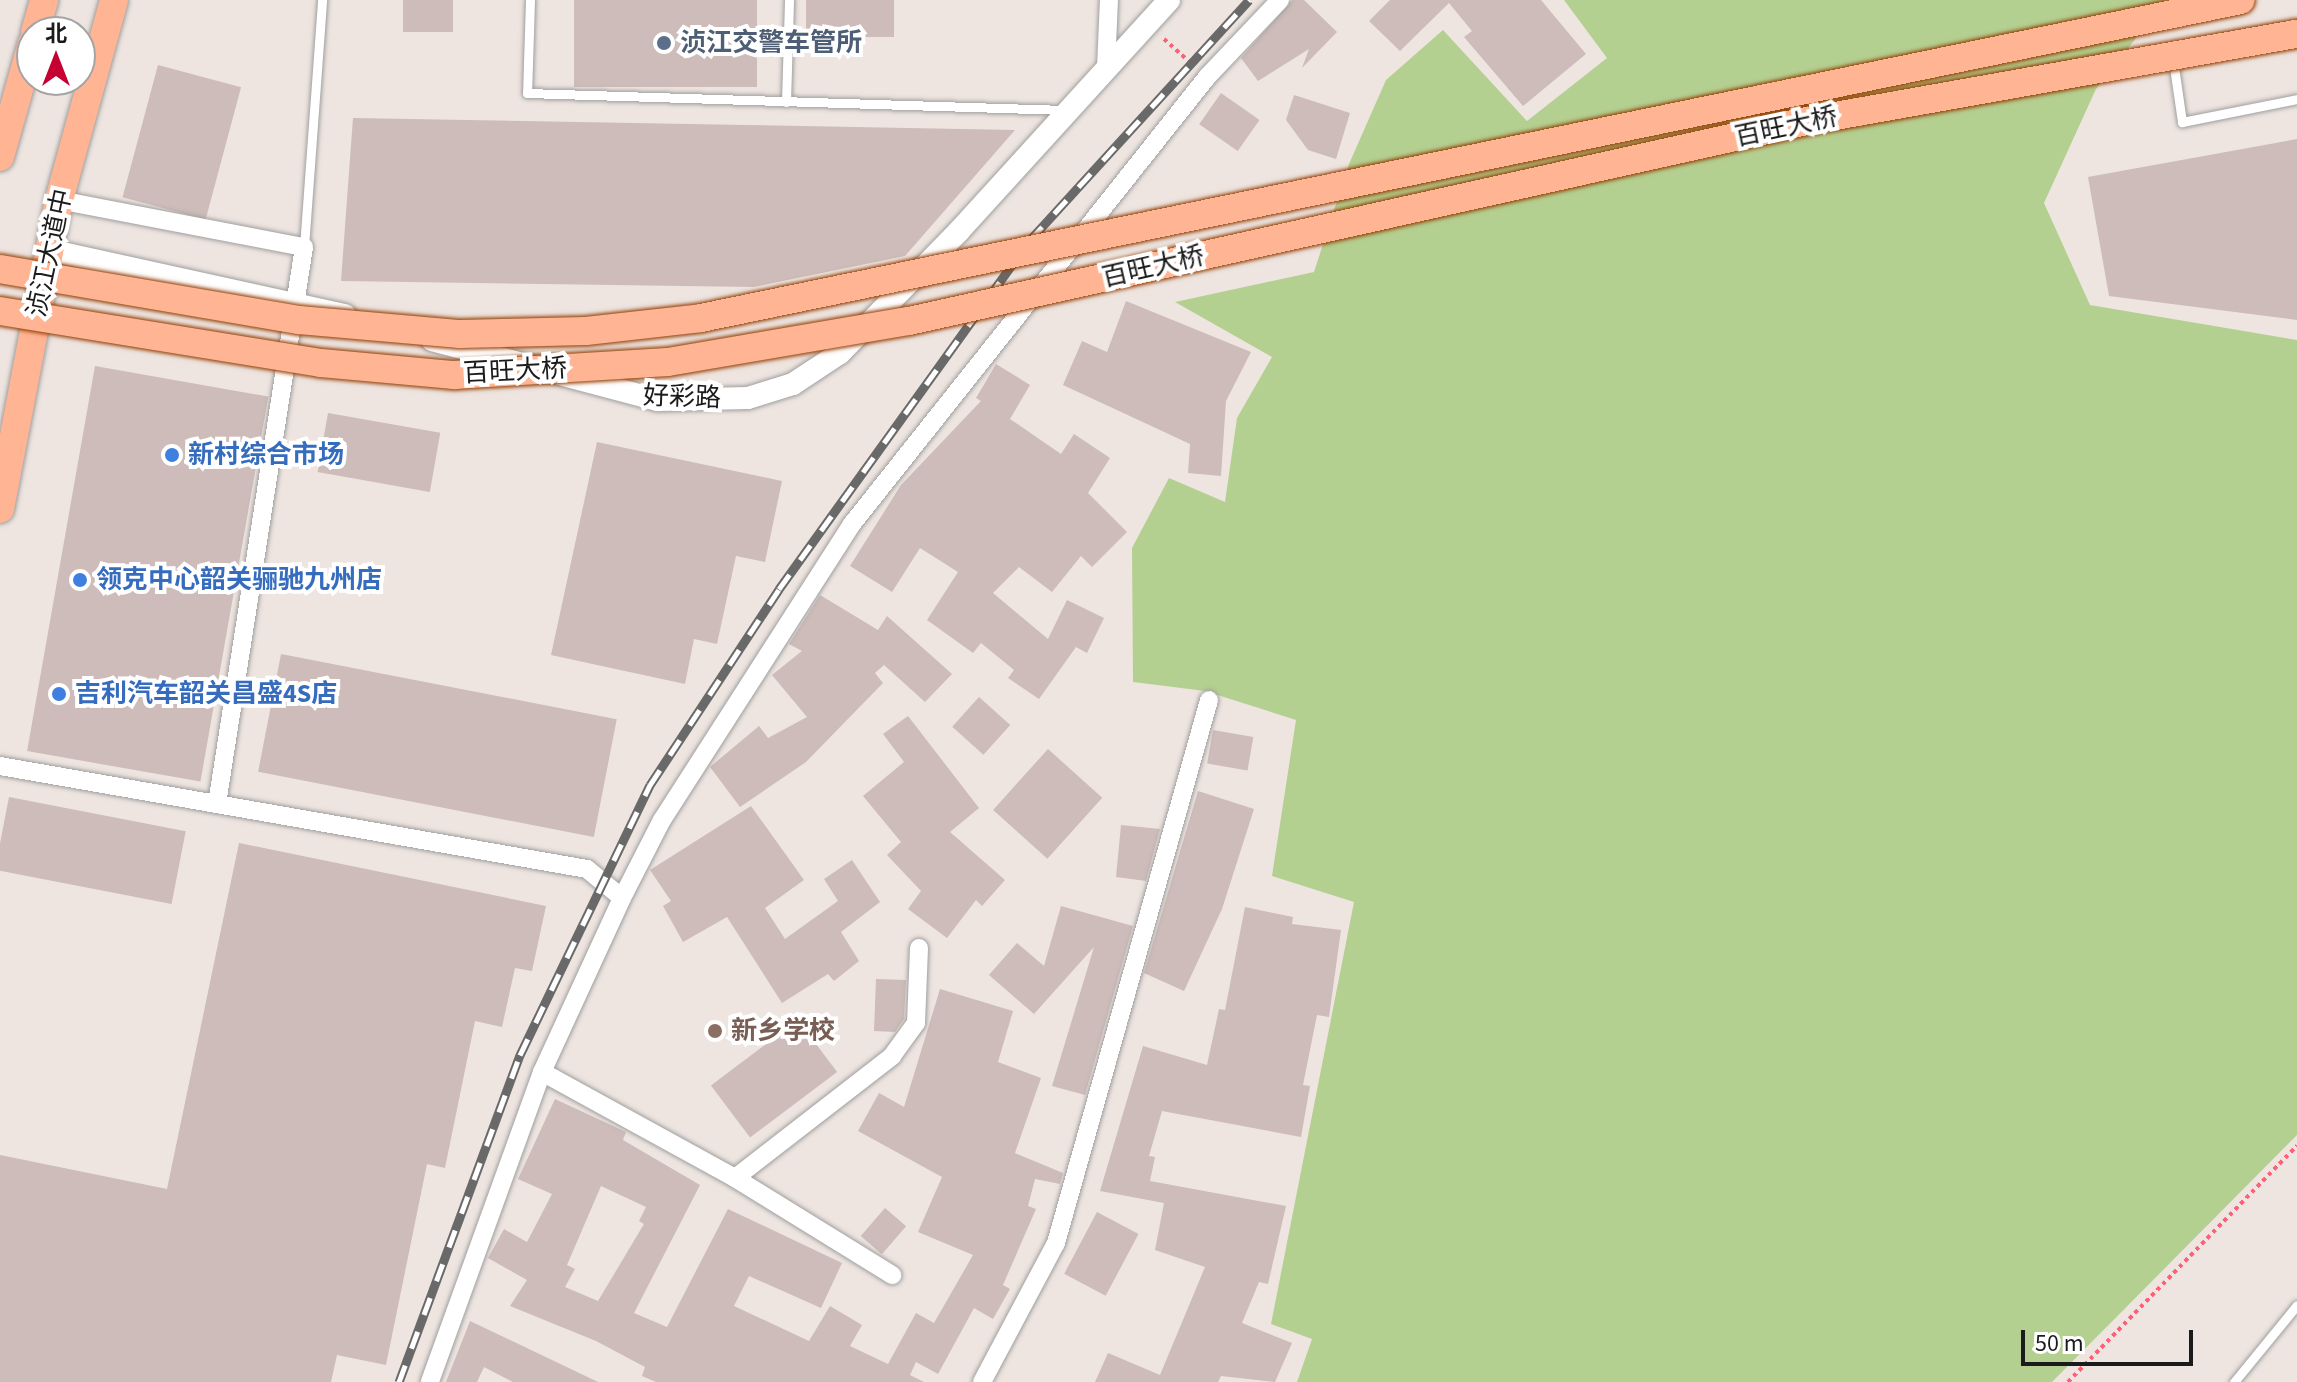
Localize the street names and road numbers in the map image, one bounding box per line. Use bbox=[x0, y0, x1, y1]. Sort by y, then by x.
street label: 百旺大桥 bbox=[1732, 101, 1840, 153]
street label: 浈江大道中 bbox=[21, 186, 79, 320]
street label: 百旺大桥 bbox=[1099, 240, 1207, 294]
street label: 百旺大桥 bbox=[462, 353, 568, 389]
street label: 好彩路 bbox=[642, 380, 722, 414]

